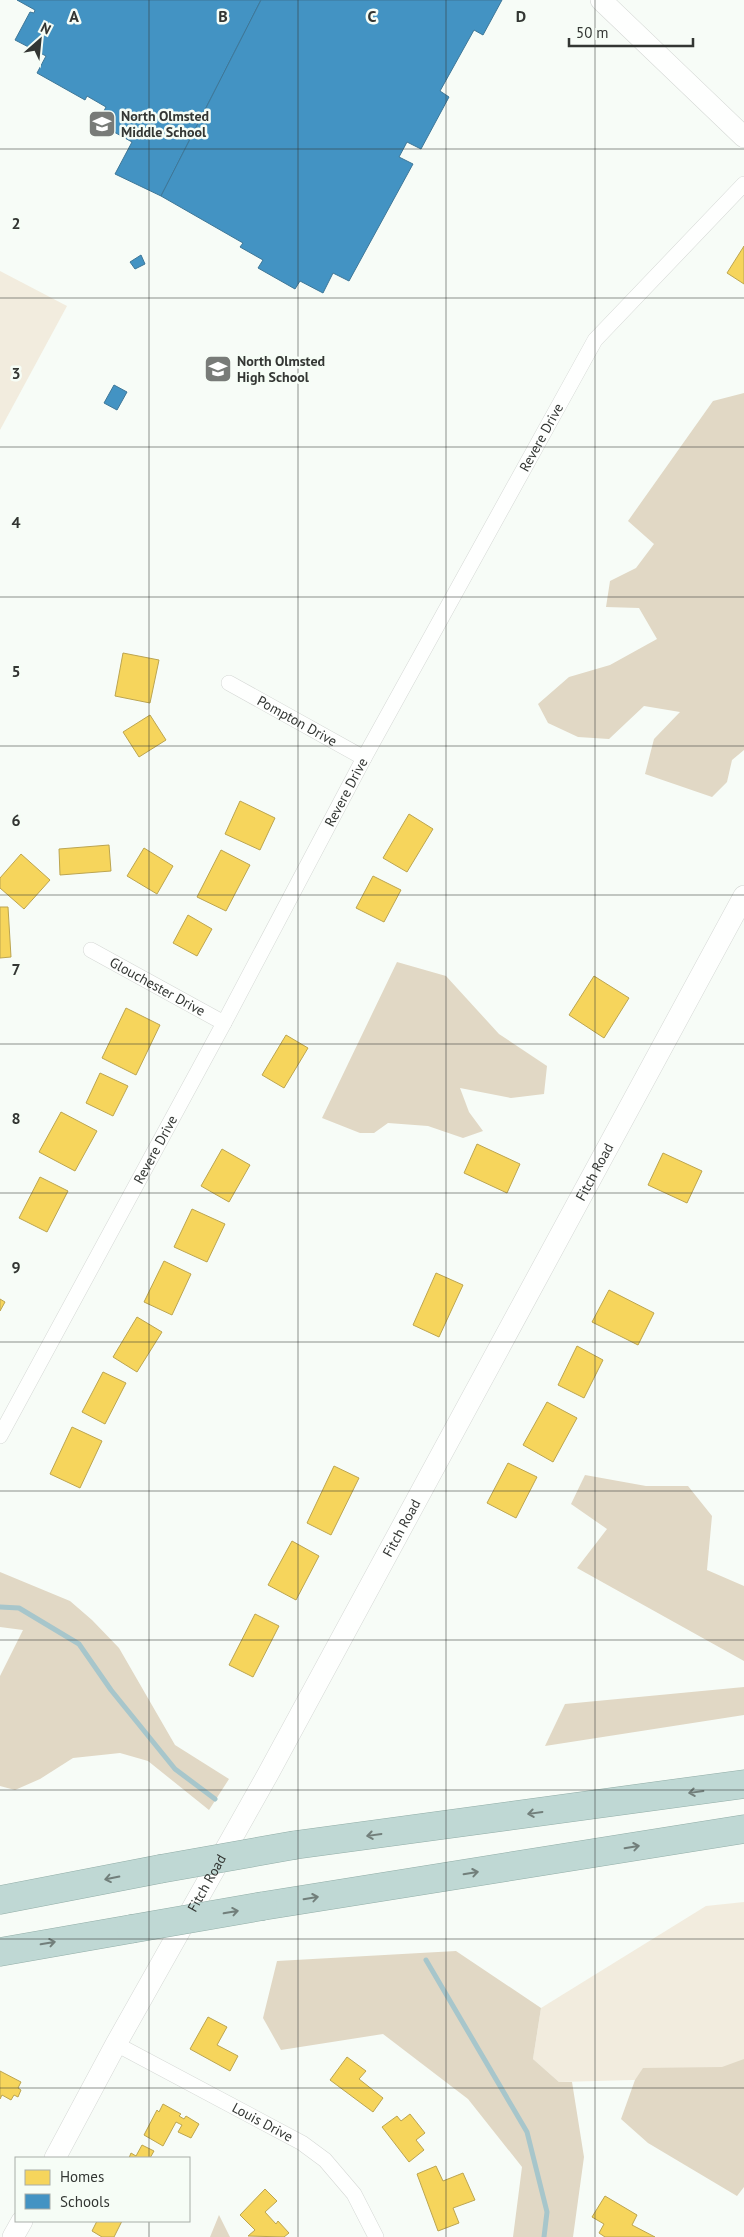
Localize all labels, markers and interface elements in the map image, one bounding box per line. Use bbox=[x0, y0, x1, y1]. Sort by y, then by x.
text: A bbox=[69, 6, 79, 26]
text: B bbox=[218, 6, 228, 26]
text: C bbox=[368, 6, 377, 26]
text: D bbox=[516, 6, 526, 26]
north arrow bbox=[15, 15, 65, 65]
scale bar bbox=[569, 15, 693, 47]
text: N bbox=[38, 18, 54, 39]
text: 50 m bbox=[576, 23, 609, 42]
place label: North Olmsted Middle School bbox=[121, 107, 209, 141]
school or university icon: North Olmsted Middle School bbox=[87, 109, 117, 139]
text: 2 bbox=[11, 213, 21, 233]
place label: North Olmsted High School bbox=[237, 352, 325, 386]
school or university icon: North Olmsted High School bbox=[203, 354, 233, 384]
text: 3 bbox=[11, 363, 21, 383]
street label: Revere Drive bbox=[515, 400, 567, 475]
text: 4 bbox=[11, 512, 21, 532]
text: 5 bbox=[11, 661, 21, 681]
street label: Pompton Drive bbox=[254, 691, 340, 750]
street label: Revere Drive bbox=[320, 755, 372, 830]
text: 6 bbox=[11, 810, 21, 830]
street label: Glouchester Drive bbox=[107, 953, 209, 1020]
text: 7 bbox=[11, 959, 21, 979]
text: 8 bbox=[11, 1108, 21, 1128]
street label: Revere Drive bbox=[130, 1112, 181, 1187]
street label: Fitch Road bbox=[571, 1140, 617, 1204]
text: 9 bbox=[11, 1257, 21, 1277]
street label: Fitch Road bbox=[378, 1496, 424, 1560]
one-way arrow bbox=[688, 1787, 704, 1797]
one-way arrow bbox=[527, 1808, 543, 1818]
one-way arrow bbox=[366, 1830, 382, 1840]
one-way arrow bbox=[623, 1842, 639, 1852]
street label: Fitch Road bbox=[183, 1851, 230, 1915]
one-way arrow bbox=[463, 1867, 479, 1877]
one-way arrow bbox=[105, 1874, 121, 1884]
one-way arrow bbox=[302, 1893, 318, 1903]
one-way arrow bbox=[222, 1906, 238, 1916]
one-way arrow bbox=[40, 1938, 56, 1948]
street label: Louis Drive bbox=[229, 2098, 296, 2146]
legend bbox=[15, 2157, 190, 2222]
text: Homes bbox=[60, 2167, 104, 2186]
text: Schools bbox=[60, 2192, 110, 2211]

